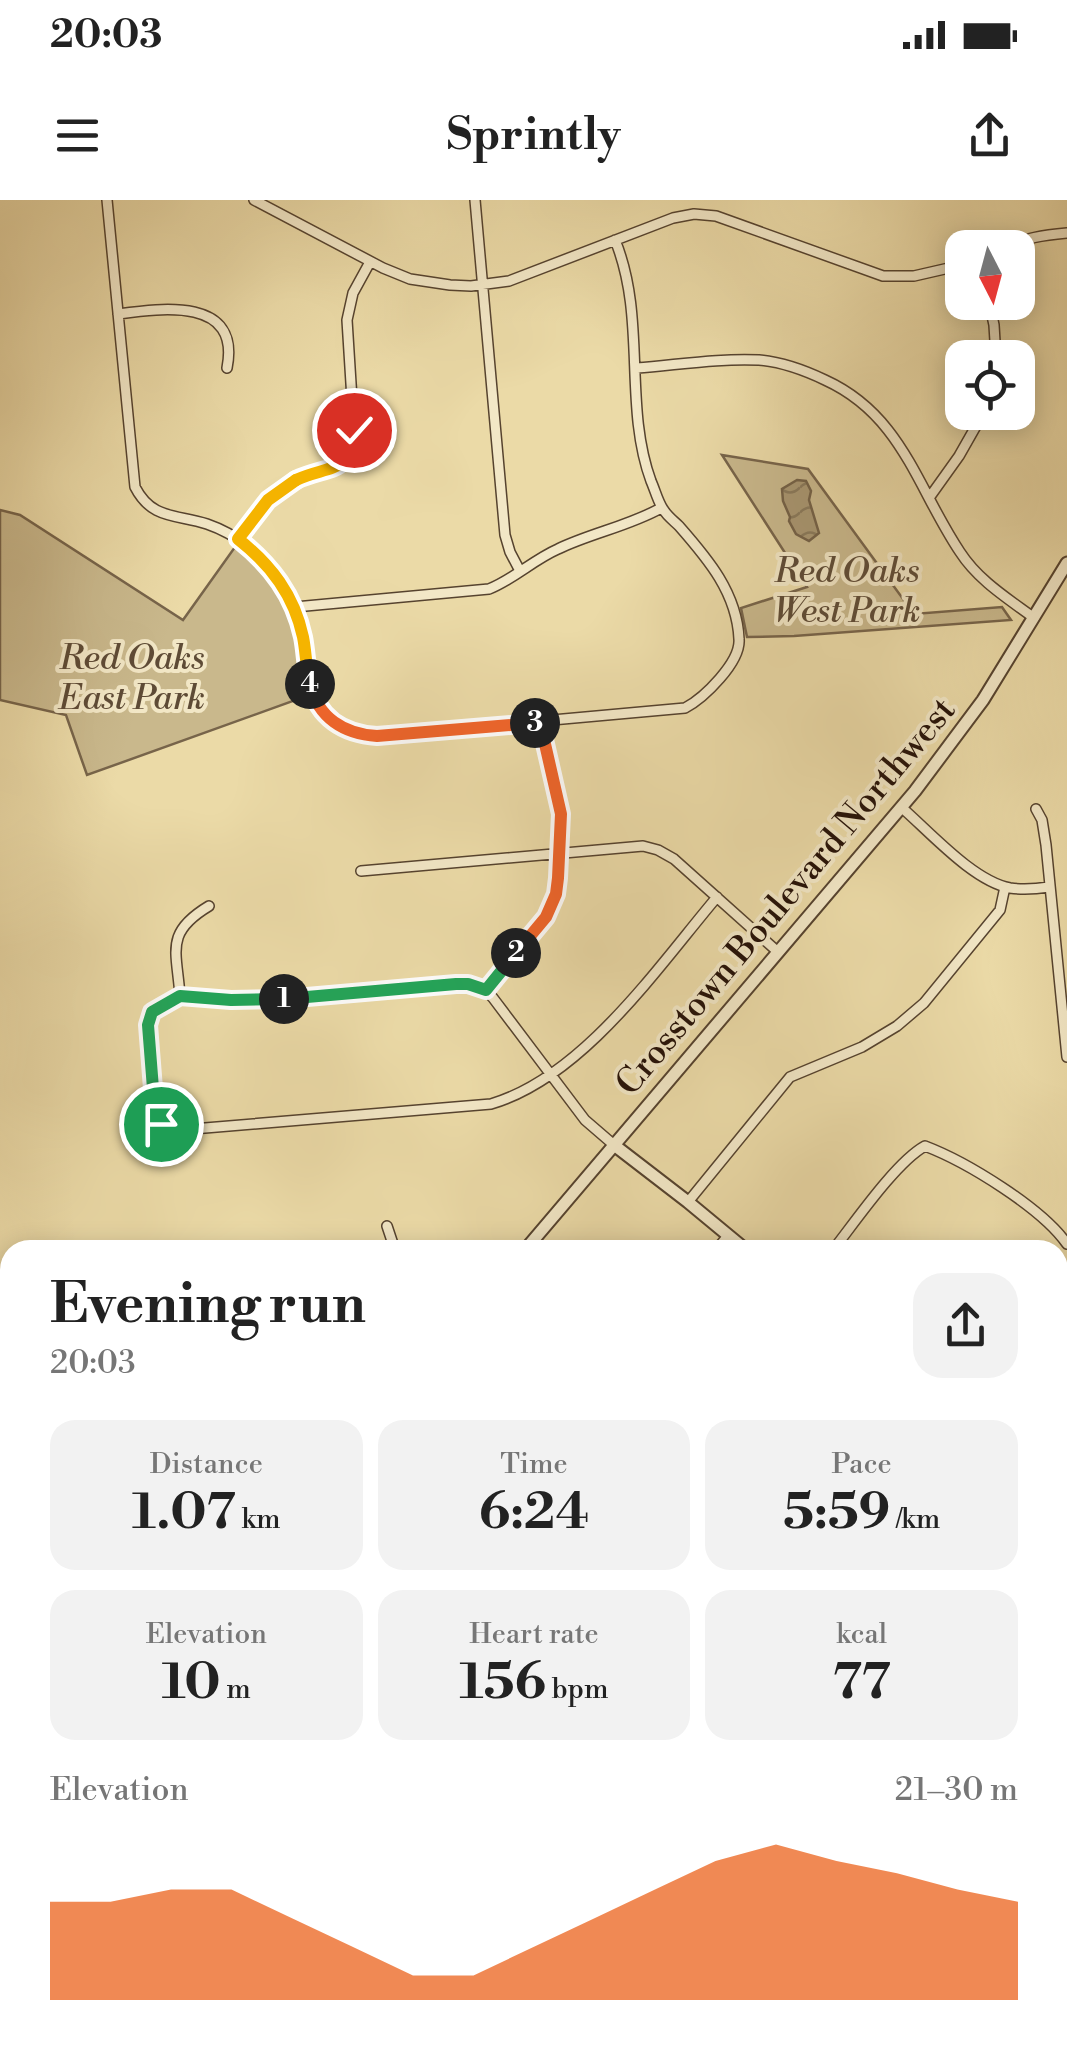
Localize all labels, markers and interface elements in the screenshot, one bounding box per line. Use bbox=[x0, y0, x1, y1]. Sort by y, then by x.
text: 20:03 bbox=[50, 12, 162, 59]
text: Sprintly bbox=[446, 107, 621, 164]
icon: menu bbox=[50, 108, 105, 163]
icon: share bbox=[962, 108, 1017, 163]
north arrow bbox=[945, 230, 1035, 320]
map controls bbox=[945, 230, 1035, 430]
button: locate bbox=[945, 340, 1035, 430]
pin bbox=[312, 388, 397, 473]
icon: check bbox=[327, 403, 382, 458]
park label: Red Oaks West Park bbox=[773, 550, 920, 633]
park label: Red Oaks East Park bbox=[57, 637, 205, 720]
pin: 4 bbox=[285, 659, 335, 709]
text: 4 bbox=[301, 666, 319, 701]
street label: Crosstown Boulevard Northwest bbox=[607, 689, 965, 1105]
pin: 3 bbox=[510, 698, 560, 748]
text: 3 bbox=[527, 705, 543, 740]
pin: 2 bbox=[491, 928, 541, 978]
text: 2 bbox=[507, 935, 525, 970]
pin: 1 bbox=[259, 974, 309, 1024]
text: 1 bbox=[277, 981, 291, 1016]
pin bbox=[119, 1082, 204, 1167]
icon: arrive bbox=[134, 1097, 189, 1152]
text: Evening run bbox=[50, 1271, 366, 1340]
button: share bbox=[913, 1273, 1018, 1378]
text: 20:03 bbox=[50, 1343, 136, 1383]
text: Distance bbox=[150, 1447, 263, 1482]
text: Time bbox=[500, 1447, 568, 1482]
text: Pace bbox=[832, 1447, 892, 1482]
text: 1.07 bbox=[132, 1482, 236, 1544]
text: 6:24 bbox=[479, 1482, 589, 1544]
text: 5:59 bbox=[783, 1482, 890, 1544]
text: km bbox=[236, 1502, 281, 1537]
text: /km bbox=[890, 1502, 940, 1537]
text: Elevation bbox=[146, 1617, 267, 1652]
text: Heart rate bbox=[469, 1617, 599, 1652]
text: kcal bbox=[836, 1617, 887, 1652]
text: 10 bbox=[162, 1652, 221, 1714]
text: 156 bbox=[460, 1652, 546, 1714]
text: 77 bbox=[832, 1652, 891, 1714]
text: m bbox=[221, 1672, 251, 1707]
text: bpm bbox=[546, 1672, 608, 1707]
text: Elevation bbox=[50, 1770, 189, 1810]
text: 21–30 m bbox=[895, 1770, 1018, 1810]

